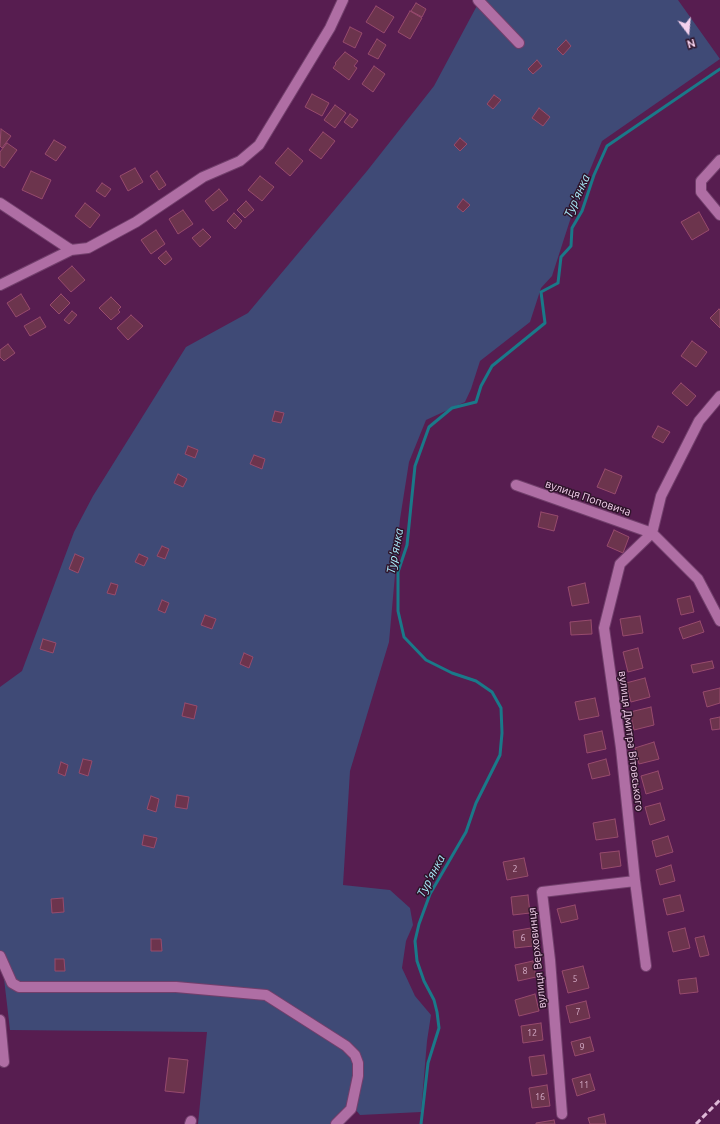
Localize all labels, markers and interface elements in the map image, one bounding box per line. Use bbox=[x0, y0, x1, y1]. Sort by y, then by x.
north arrow bbox=[668, 12, 708, 52]
text: N bbox=[686, 37, 697, 50]
water label: Тур'янка bbox=[561, 172, 593, 220]
street label: вулиця Поповича bbox=[543, 477, 633, 519]
water label: Тур'янка bbox=[384, 527, 406, 575]
street label: вулиця Дмитра Вітовського bbox=[616, 670, 646, 812]
water label: Тур'янка bbox=[414, 852, 448, 900]
house number: 2 bbox=[512, 864, 518, 874]
street label: вулиця Верховинця bbox=[525, 907, 549, 1009]
house number: 6 bbox=[520, 933, 526, 943]
house number: 8 bbox=[522, 966, 528, 976]
house number: 5 bbox=[572, 974, 578, 984]
house number: 7 bbox=[575, 1007, 581, 1017]
house number: 12 bbox=[527, 1028, 537, 1038]
house number: 9 bbox=[579, 1042, 585, 1052]
house number: 11 bbox=[579, 1080, 589, 1090]
house number: 16 bbox=[535, 1092, 545, 1102]

